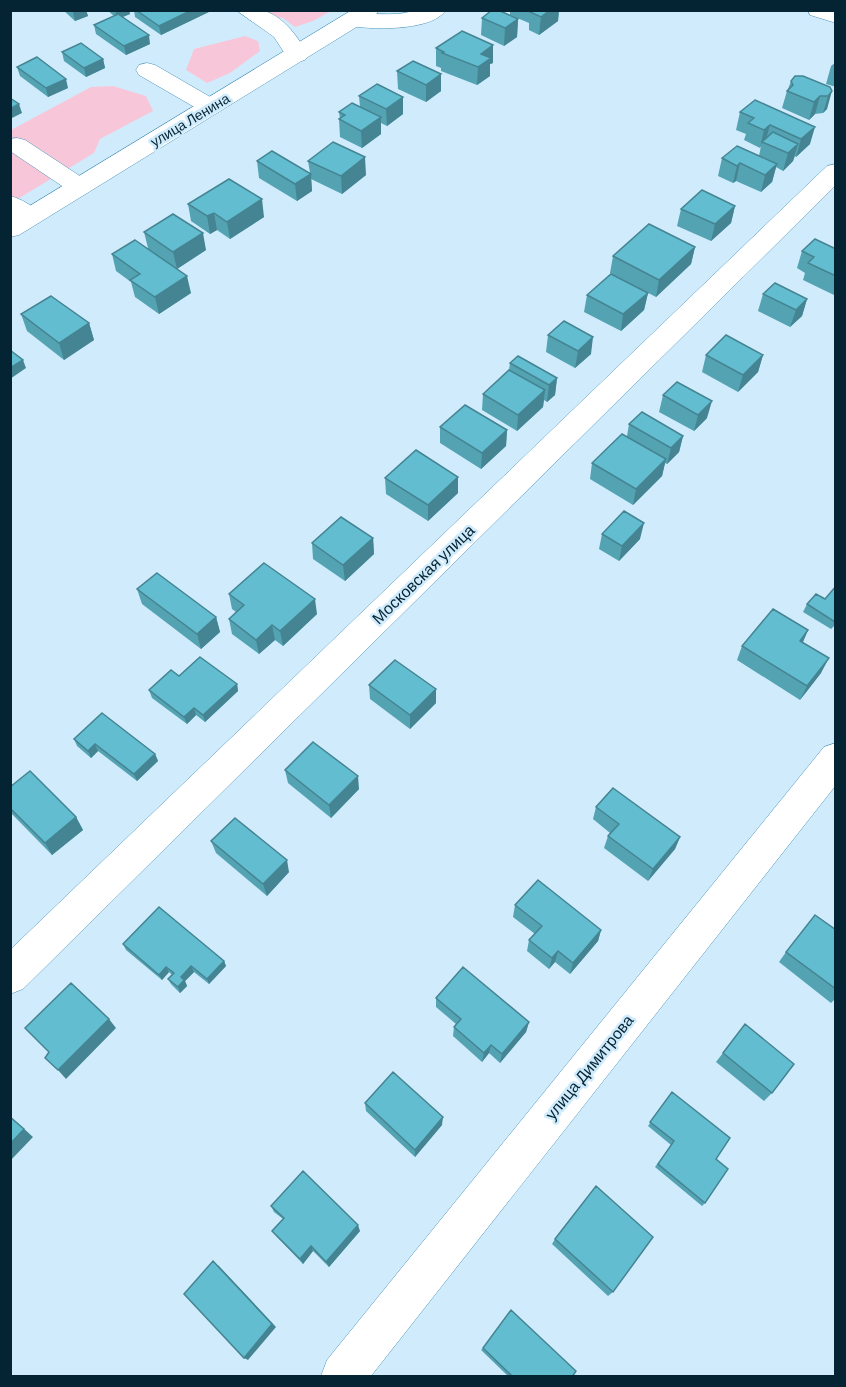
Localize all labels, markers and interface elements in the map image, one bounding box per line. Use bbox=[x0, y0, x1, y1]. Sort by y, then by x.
street label: улица Ленина bbox=[147, 89, 233, 150]
street label: Московская улица bbox=[368, 520, 478, 627]
street label: улица Димитрова bbox=[541, 1010, 637, 1123]

